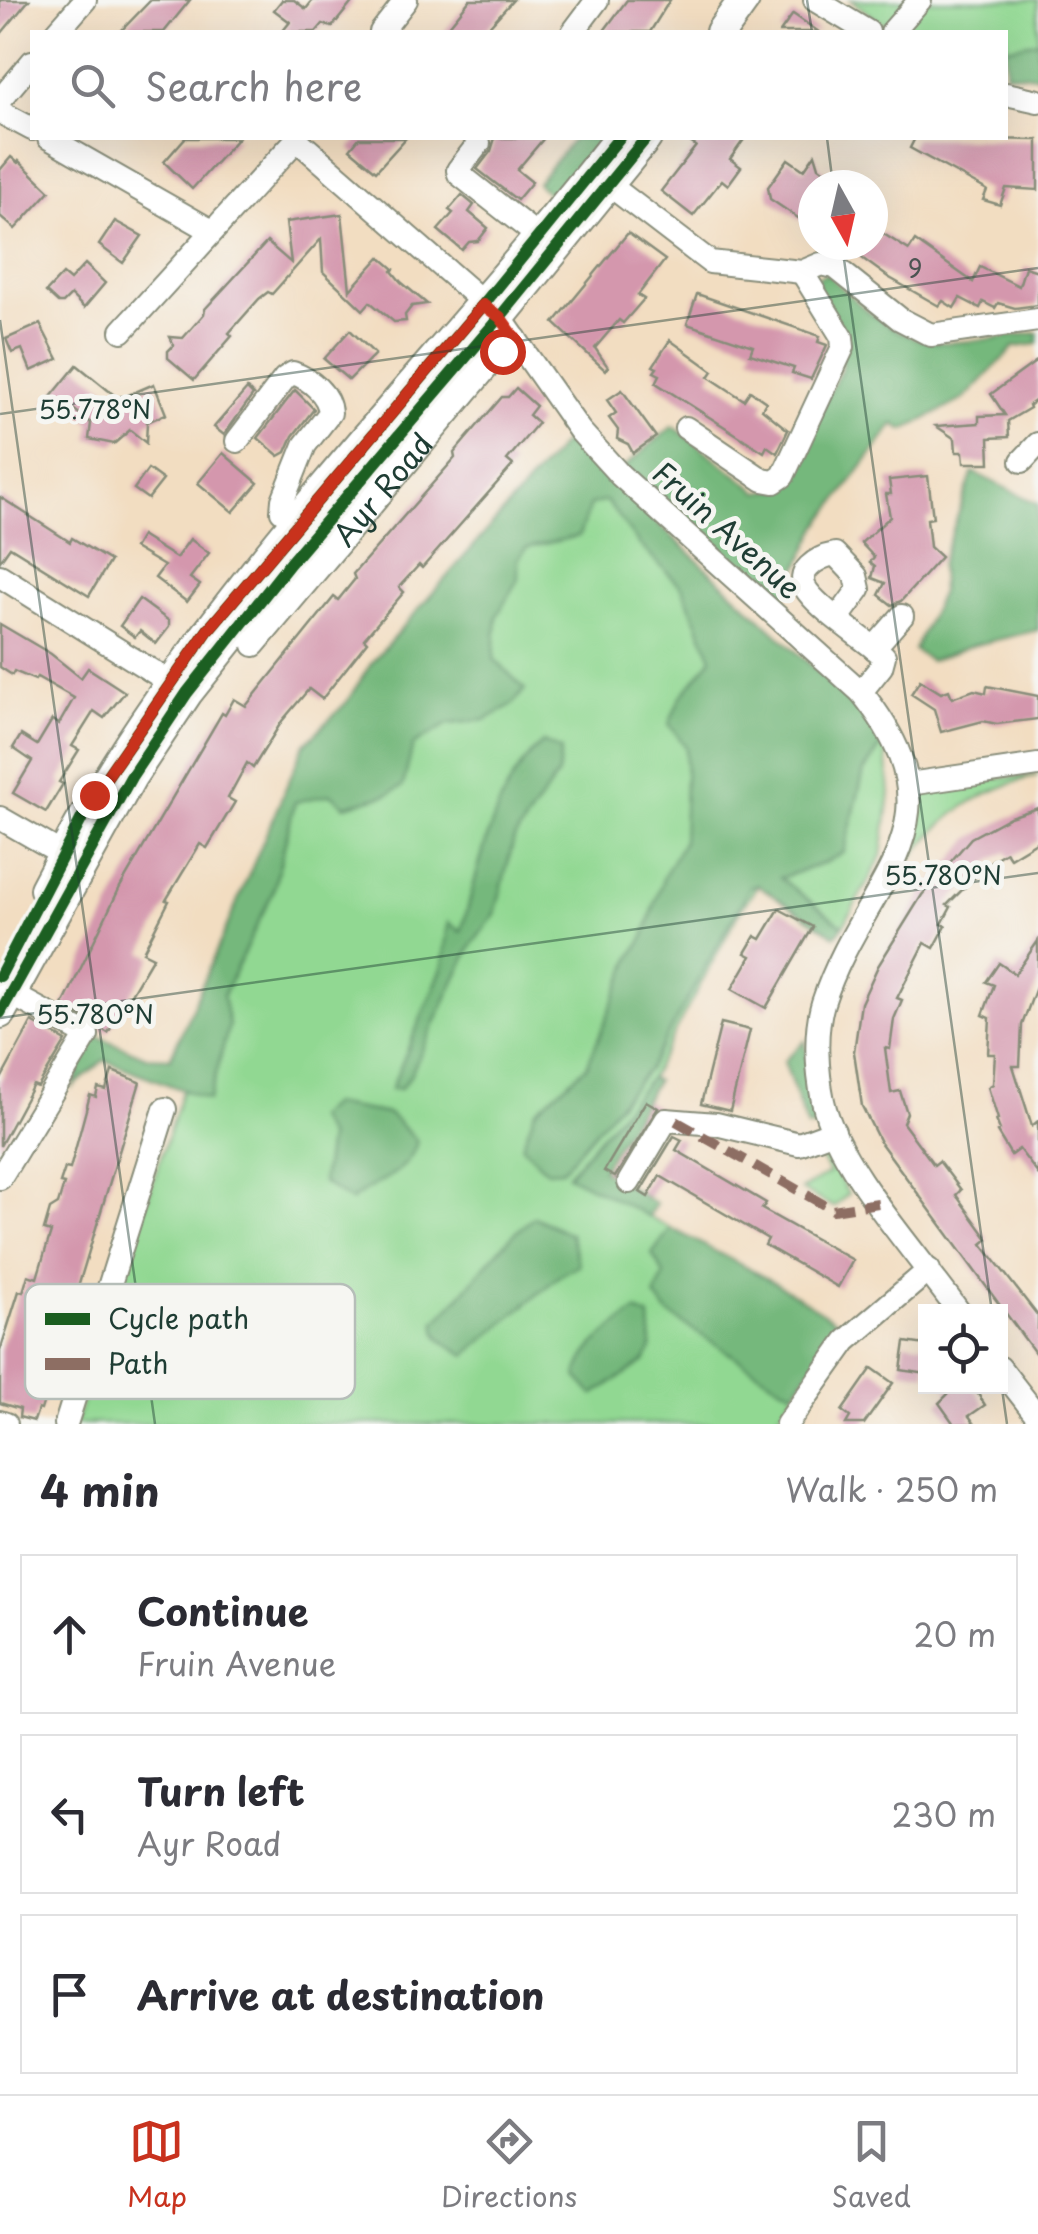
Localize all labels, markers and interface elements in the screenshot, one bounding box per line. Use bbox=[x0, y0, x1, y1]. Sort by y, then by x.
search box bbox=[30, 30, 1008, 140]
text: Search here bbox=[145, 57, 362, 114]
icon: search bbox=[65, 58, 120, 113]
north arrow bbox=[798, 170, 888, 260]
house number: 9 bbox=[908, 249, 922, 287]
route start bbox=[480, 329, 526, 375]
text: 55.778°N bbox=[39, 390, 151, 428]
street label: Ayr Road bbox=[321, 422, 443, 555]
street label: Fruin Avenue bbox=[643, 450, 812, 608]
route end bbox=[72, 773, 118, 819]
text: 55.780°N bbox=[884, 856, 1002, 894]
text: 55.780°N bbox=[36, 995, 154, 1033]
legend bbox=[25, 1284, 355, 1399]
text: Cycle path bbox=[108, 1296, 249, 1339]
map controls bbox=[918, 1304, 1008, 1394]
button: locate bbox=[918, 1304, 1008, 1394]
text: Path bbox=[108, 1341, 168, 1384]
text: 4 min bbox=[40, 1458, 160, 1521]
text: Walk · 250 m bbox=[785, 1465, 998, 1513]
text: Continue bbox=[137, 1582, 308, 1639]
icon: ahead bbox=[42, 1607, 97, 1662]
text: 20 m bbox=[914, 1610, 996, 1658]
text: Fruin Avenue bbox=[137, 1639, 336, 1687]
text: Turn left bbox=[137, 1762, 305, 1819]
icon: left bbox=[42, 1787, 97, 1842]
text: 230 m bbox=[891, 1790, 996, 1838]
text: Ayr Road bbox=[137, 1819, 281, 1867]
text: Arrive at destination bbox=[137, 1966, 545, 2023]
icon: arrive bbox=[42, 1967, 97, 2022]
tab: Map bbox=[127, 2114, 187, 2217]
tab: Directions bbox=[441, 2114, 577, 2217]
tab: Saved bbox=[831, 2114, 911, 2217]

